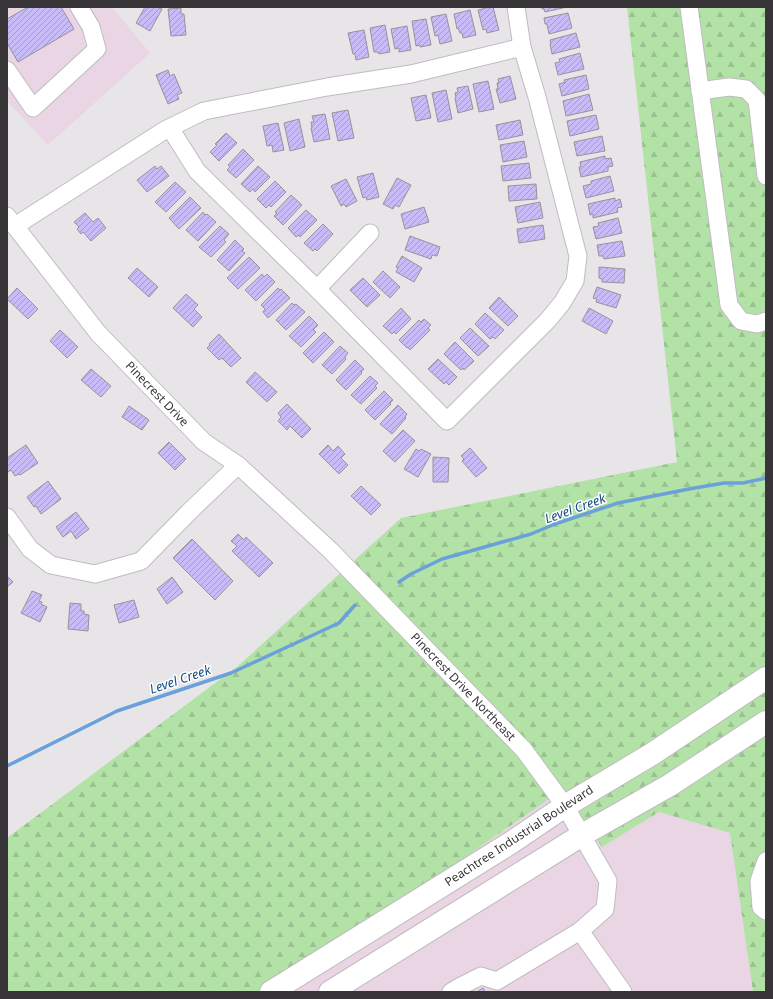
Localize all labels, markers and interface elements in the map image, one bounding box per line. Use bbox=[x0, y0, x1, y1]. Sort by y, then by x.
street label: Pinecrest Drive bbox=[122, 357, 193, 430]
water label: Level Creek bbox=[542, 488, 609, 527]
street label: Pinecrest Drive Northeast bbox=[407, 629, 520, 745]
water label: Level Creek bbox=[147, 660, 214, 698]
street label: Peachtree Industrial Boulevard bbox=[441, 781, 596, 890]

